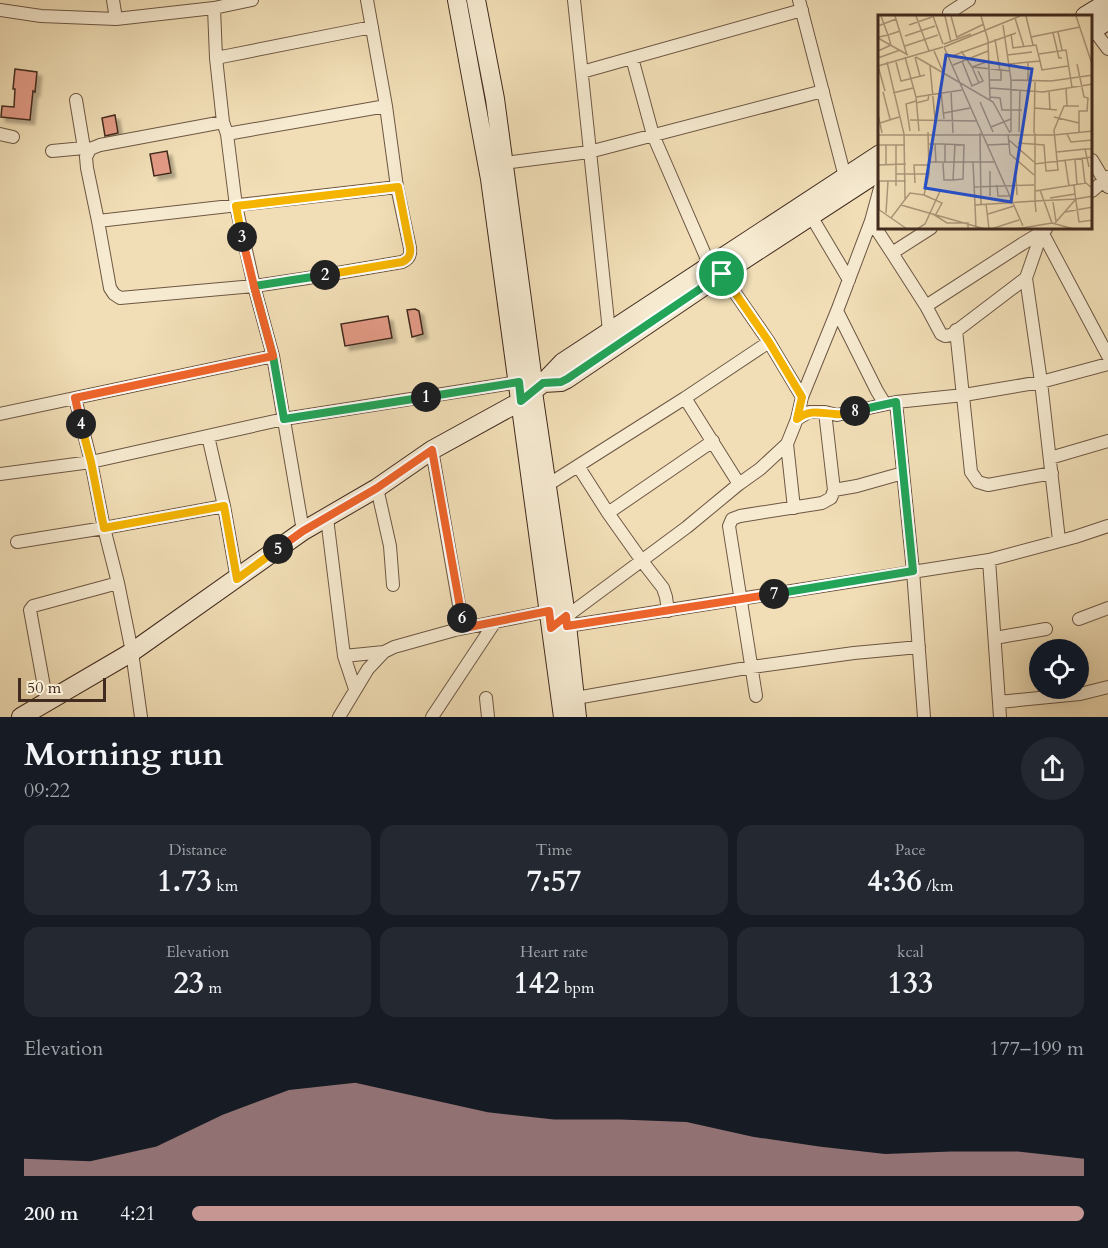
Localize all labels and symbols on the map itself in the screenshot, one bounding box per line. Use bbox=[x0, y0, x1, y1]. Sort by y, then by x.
inset map bbox=[878, 15, 1093, 230]
pin: 3 bbox=[227, 222, 257, 252]
pin bbox=[696, 248, 747, 299]
pin: 2 bbox=[310, 260, 340, 290]
pin: 1 bbox=[411, 382, 441, 412]
pin: 8 bbox=[840, 396, 870, 426]
pin: 4 bbox=[66, 409, 96, 439]
pin: 5 bbox=[263, 534, 293, 564]
pin: 7 bbox=[759, 579, 789, 609]
pin: 6 bbox=[447, 603, 477, 633]
scale bar bbox=[18, 675, 106, 702]

